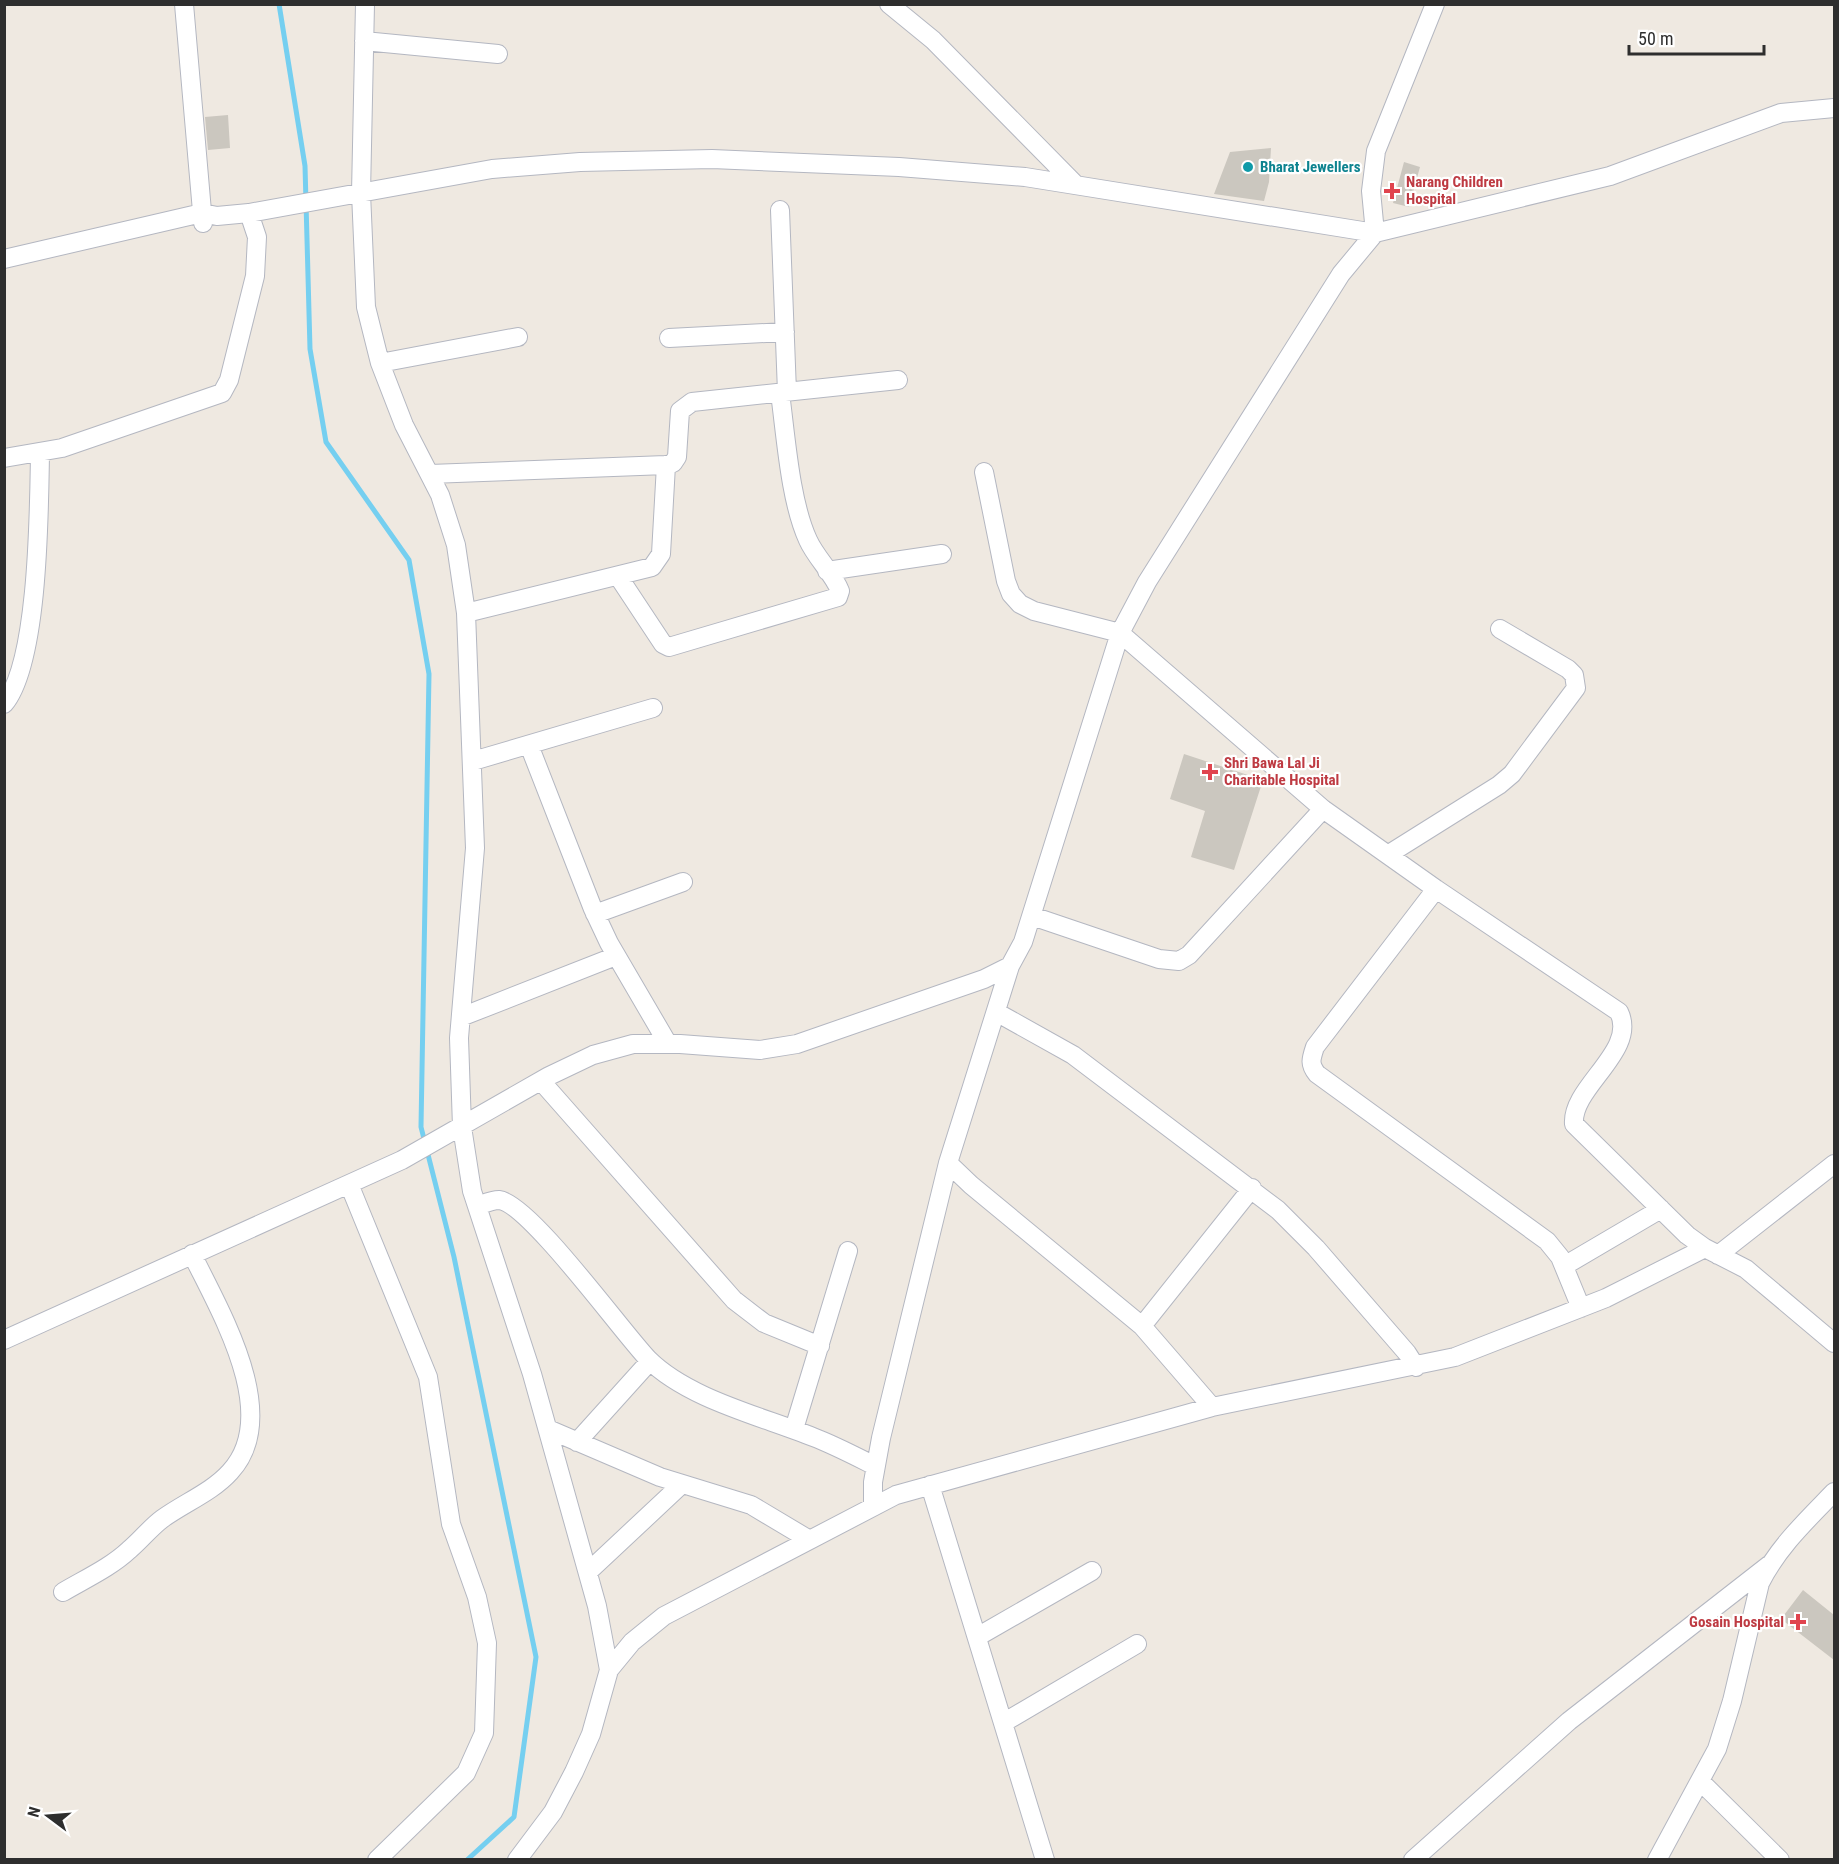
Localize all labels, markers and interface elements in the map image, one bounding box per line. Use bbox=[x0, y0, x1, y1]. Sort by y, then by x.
scale bar bbox=[1629, 18, 1764, 56]
text: 50 m bbox=[1638, 28, 1673, 49]
place label: Bharat Jewellers bbox=[1260, 158, 1361, 176]
marker: Bharat Jewellers bbox=[1241, 160, 1255, 174]
place label: Narang Children Hospital bbox=[1406, 173, 1503, 208]
marker: Narang Children Hospital bbox=[1383, 182, 1401, 200]
place label: Shri Bawa Lal Ji Charitable Hospital bbox=[1224, 754, 1339, 789]
marker: Shri Bawa Lal Ji Charitable Hospital bbox=[1201, 763, 1219, 781]
place label: Gosain Hospital bbox=[1689, 1613, 1784, 1631]
marker: Gosain Hospital bbox=[1789, 1613, 1807, 1631]
north arrow bbox=[18, 1786, 78, 1846]
text: N bbox=[24, 1805, 45, 1819]

